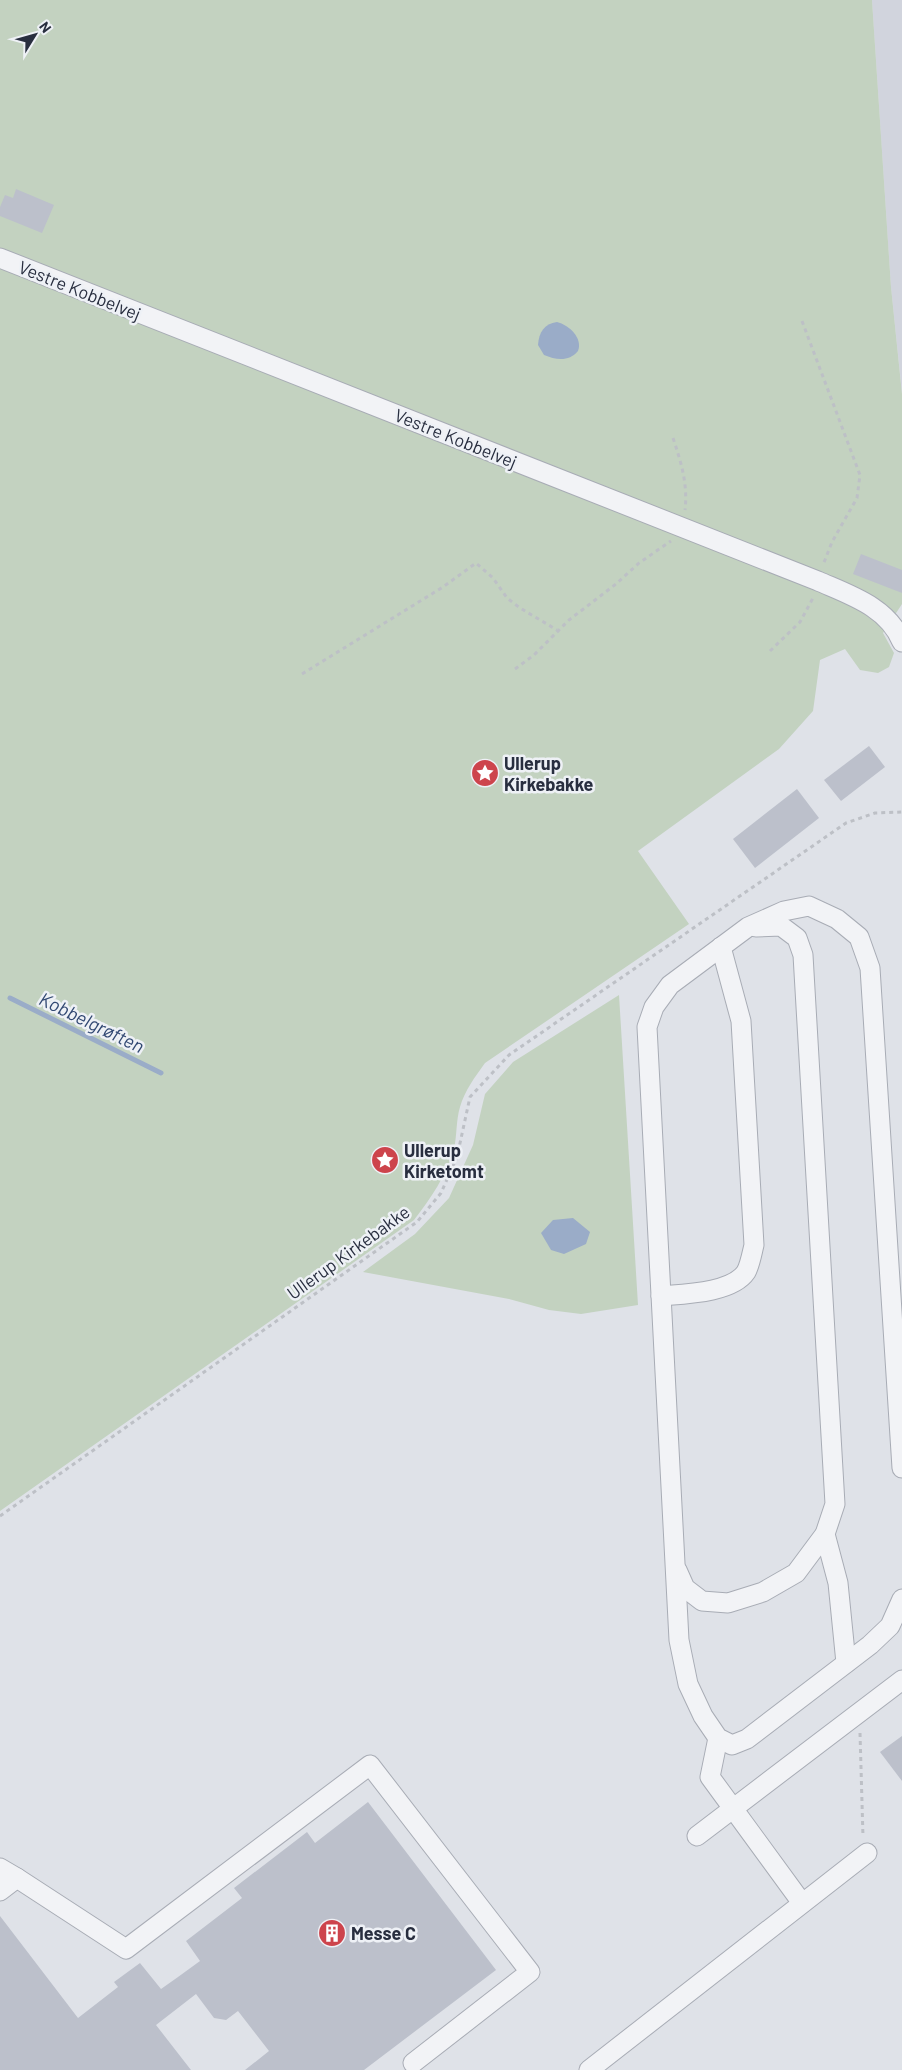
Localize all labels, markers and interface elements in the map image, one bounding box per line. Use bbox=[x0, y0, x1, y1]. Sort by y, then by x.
north arrow bbox=[10, 10, 60, 60]
text: N bbox=[36, 18, 55, 36]
street label: Vestre Kobbelvej bbox=[16, 255, 144, 325]
street label: Vestre Kobbelvej bbox=[392, 403, 520, 473]
place label: Ullerup Kirkebakke bbox=[504, 752, 593, 795]
place icon: Ullerup Kirkebakke bbox=[470, 758, 500, 788]
water label: Kobbelgrøften bbox=[36, 987, 148, 1057]
place label: Ullerup Kirketomt bbox=[404, 1139, 484, 1182]
place icon: Ullerup Kirketomt bbox=[370, 1145, 400, 1175]
street label: Ullerup Kirkebakke bbox=[282, 1200, 414, 1304]
building icon: Messe C bbox=[317, 1918, 347, 1948]
place label: Messe C bbox=[351, 1922, 416, 1944]

